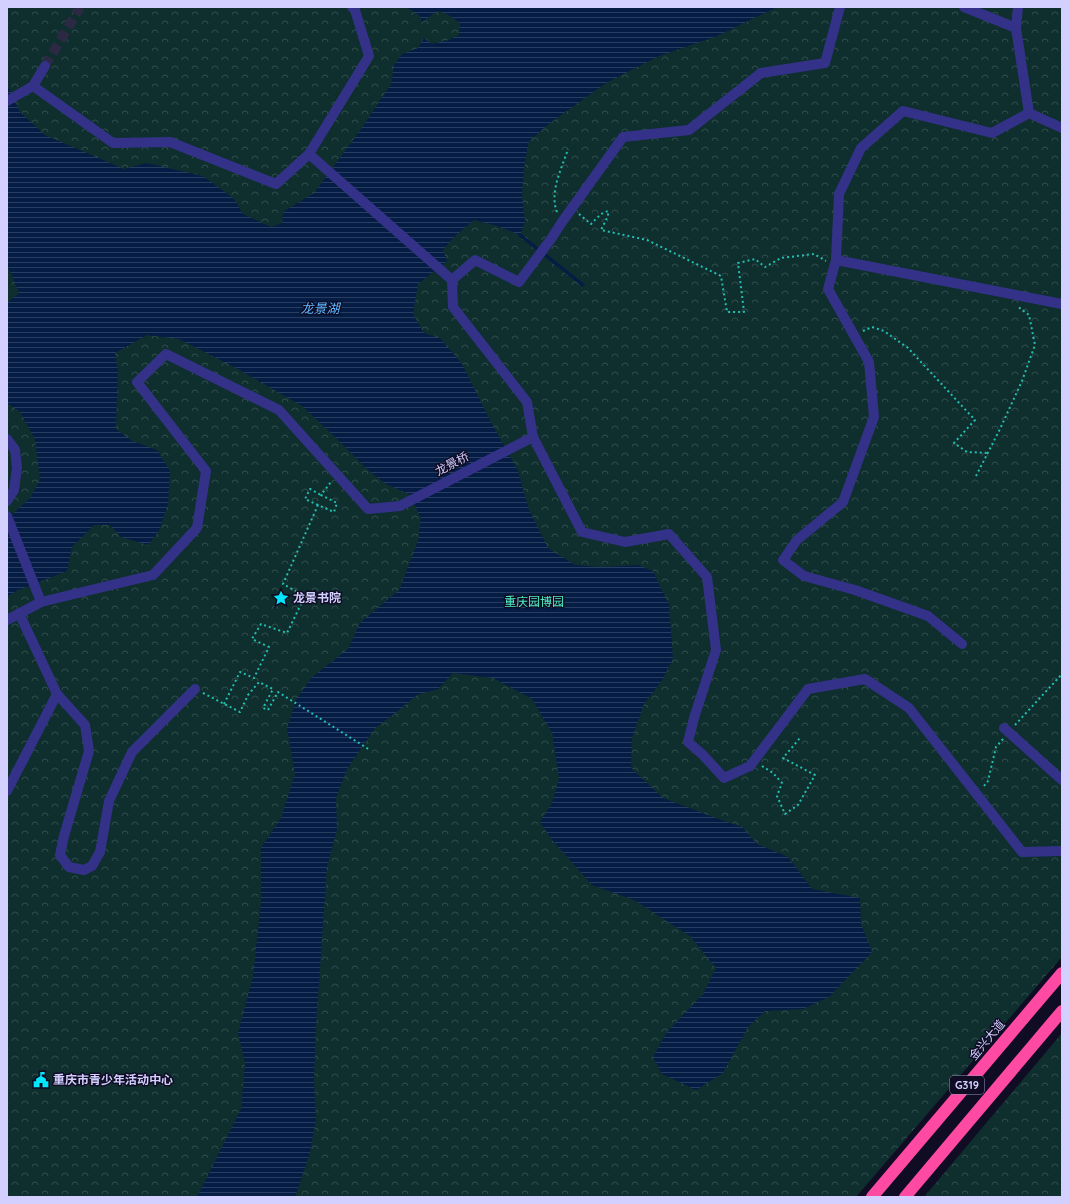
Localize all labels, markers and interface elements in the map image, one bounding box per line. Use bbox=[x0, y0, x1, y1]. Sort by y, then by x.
water label: 龙景湖 bbox=[300, 300, 341, 316]
street label: 龙景桥 bbox=[432, 448, 471, 479]
place icon: 龙景书院 bbox=[272, 589, 290, 607]
place label: 龙景书院 bbox=[293, 590, 341, 605]
park label: 重庆园博园 bbox=[504, 594, 564, 609]
street label: 金兴大道 bbox=[965, 1016, 1008, 1063]
public building icon: 重庆市青少年活动中心 bbox=[32, 1071, 50, 1089]
place label: 重庆市青少年活动中心 bbox=[53, 1072, 173, 1087]
road number: G319 bbox=[950, 1076, 984, 1094]

